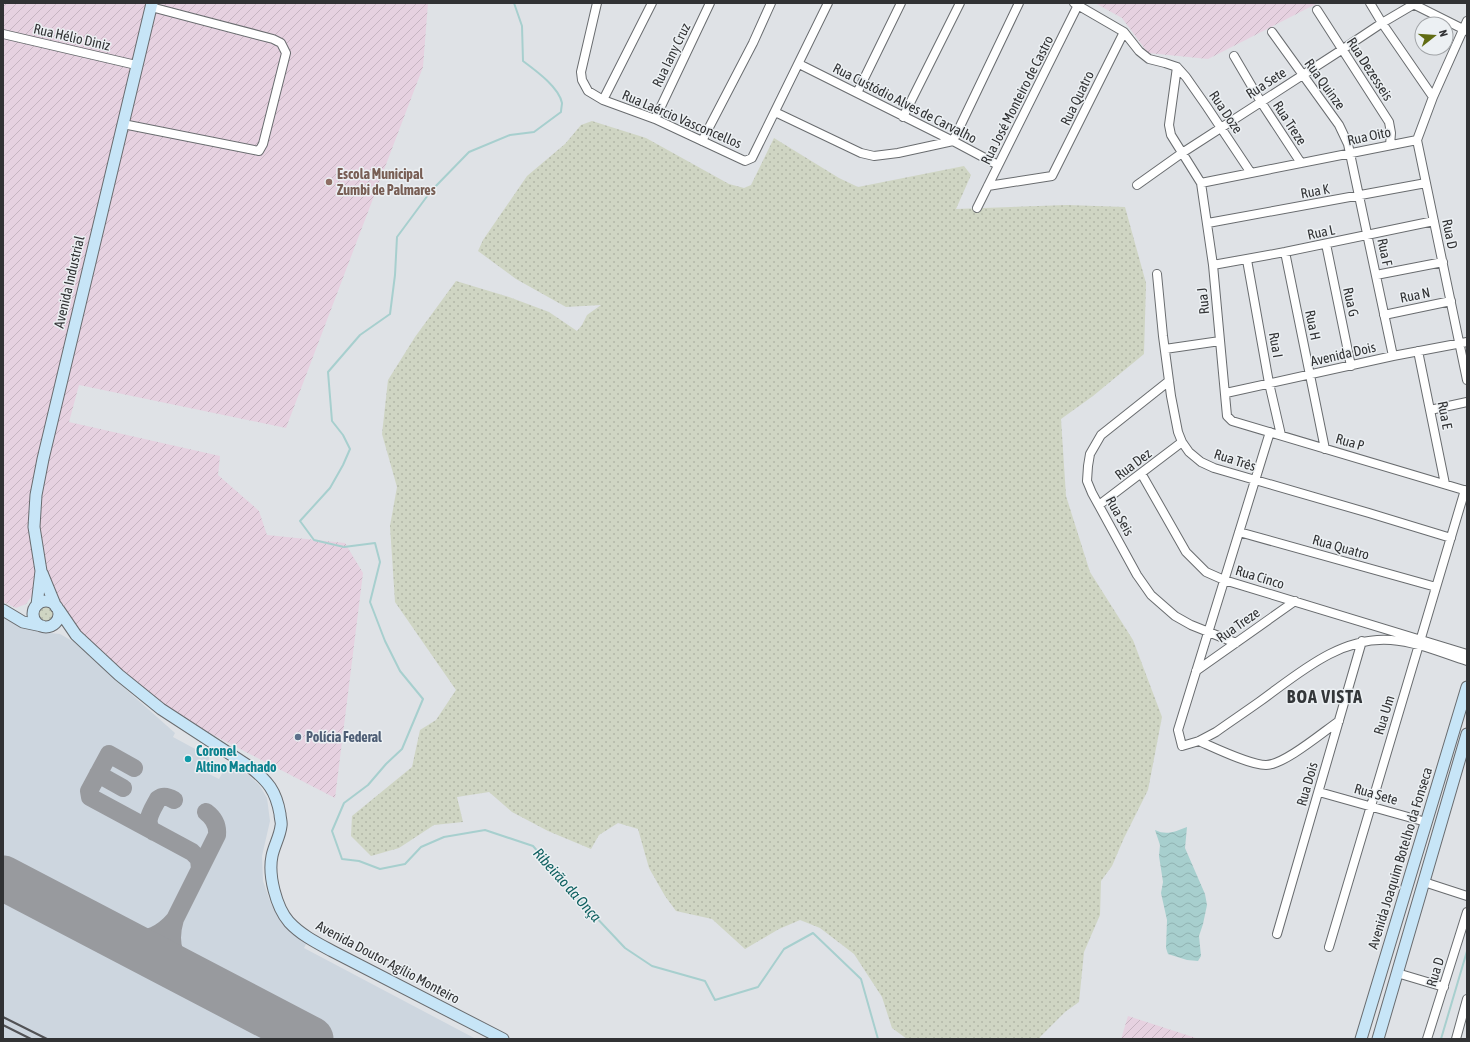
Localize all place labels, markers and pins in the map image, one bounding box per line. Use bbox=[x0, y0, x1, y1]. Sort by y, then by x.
place label: Escola Municipal Zumbi de Palmares bbox=[337, 166, 436, 198]
marker: Escola Municipal Zumbi de Palmares bbox=[324, 177, 334, 187]
place label: Polícia Federal bbox=[306, 729, 382, 745]
marker: Polícia Federal bbox=[293, 732, 303, 742]
place label: Coronel Altino Machado bbox=[195, 743, 277, 775]
marker: Coronel Altino Machado bbox=[183, 754, 193, 764]

